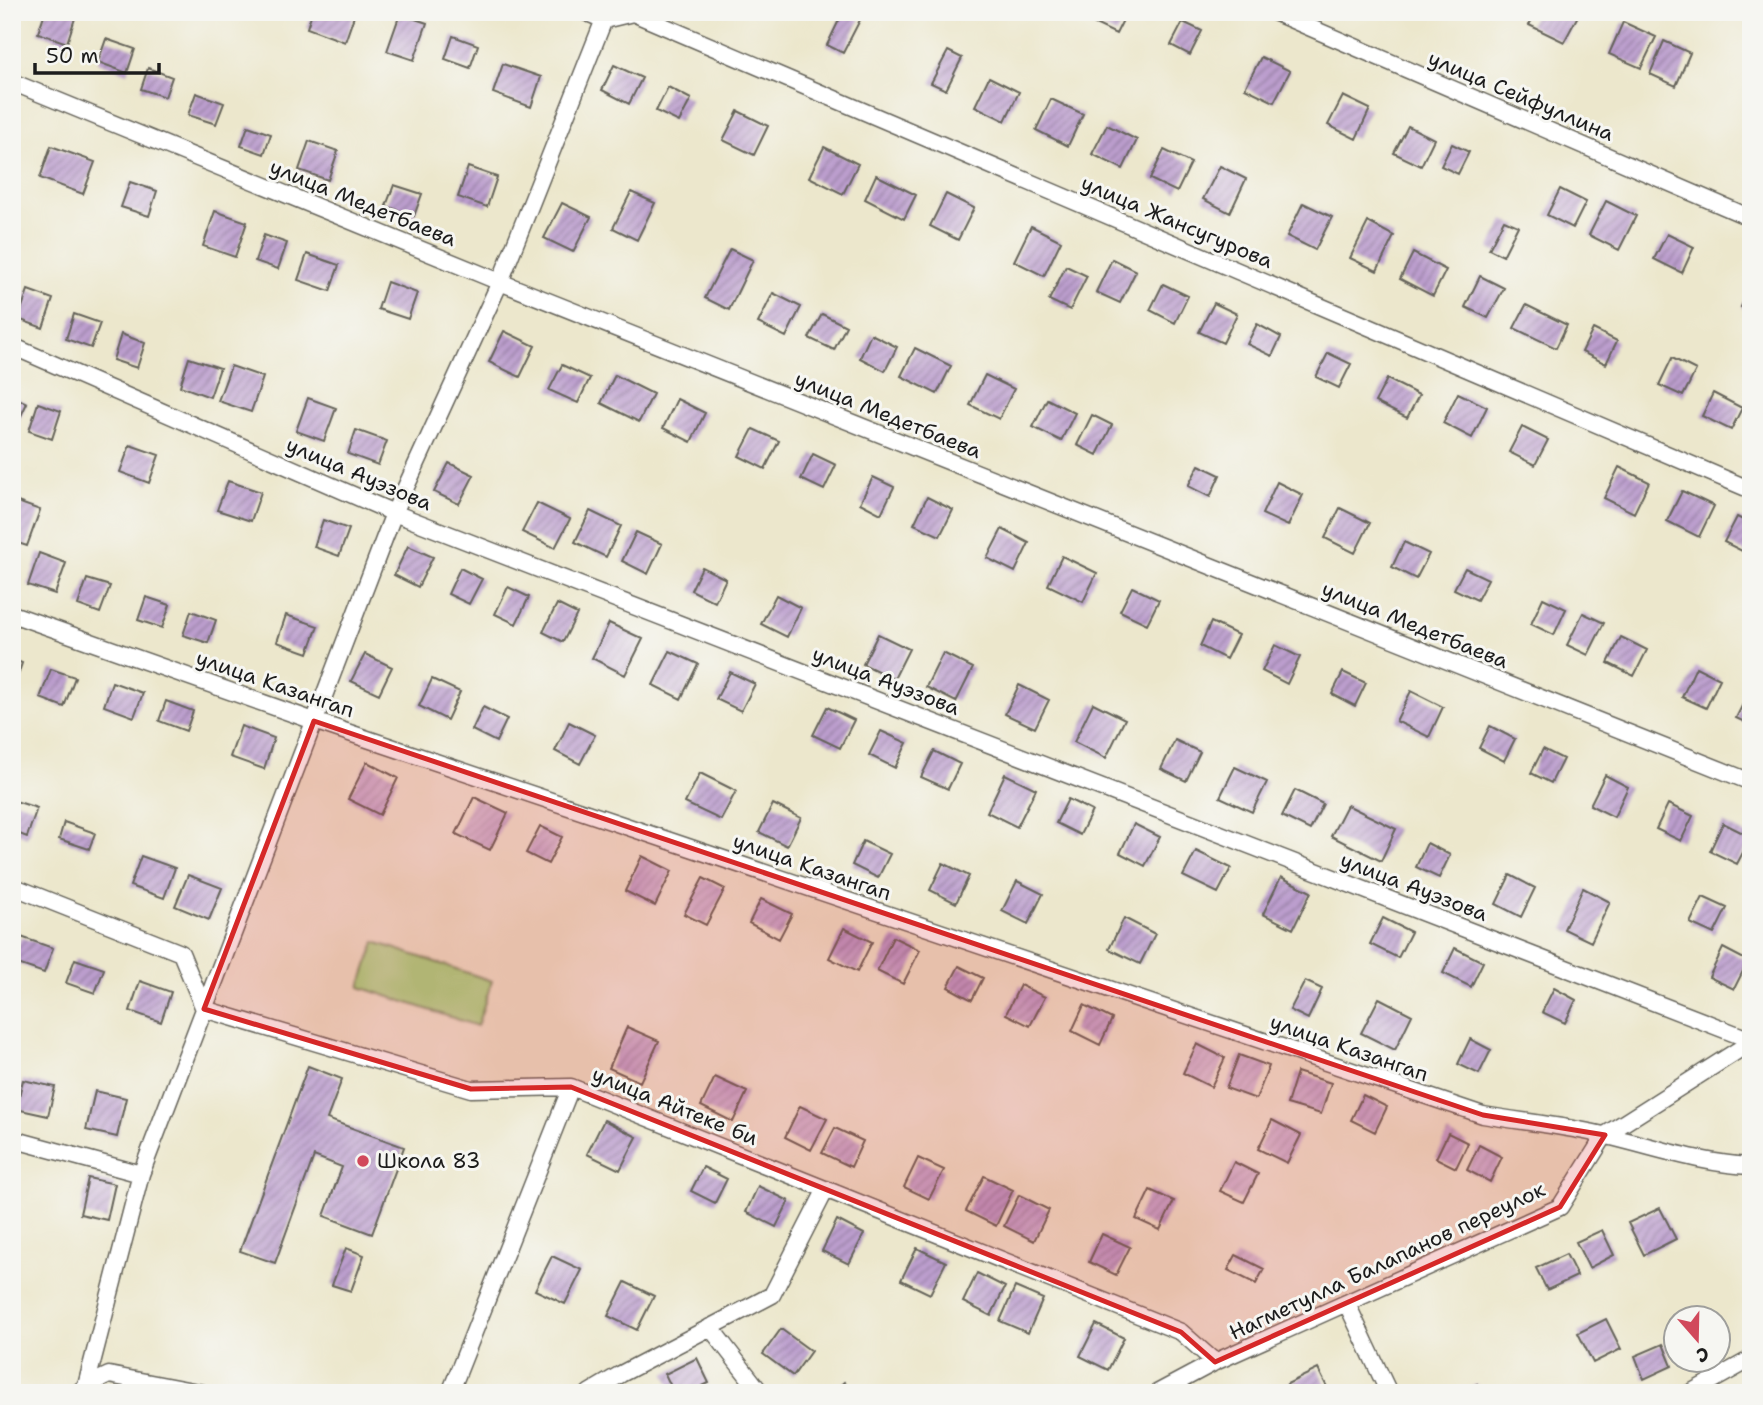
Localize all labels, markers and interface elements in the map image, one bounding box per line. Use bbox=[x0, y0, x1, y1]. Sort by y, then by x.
scale bar bbox=[35, 32, 159, 76]
text: 50 m bbox=[46, 42, 99, 70]
street label: улица Сейфуллина bbox=[1424, 44, 1618, 148]
street label: улица Медетбаева bbox=[266, 153, 460, 253]
street label: улица Жансугурова bbox=[1077, 169, 1277, 275]
street label: улица Медетбаева bbox=[791, 365, 985, 465]
street label: улица Ауэзова bbox=[282, 431, 436, 517]
street label: улица Медетбаева bbox=[1318, 575, 1512, 675]
street label: улица Ауэзова bbox=[808, 640, 964, 722]
street label: улица Казангап bbox=[192, 644, 358, 724]
street label: улица Казангап bbox=[729, 827, 895, 907]
street label: улица Ауэзова bbox=[1336, 846, 1492, 928]
street label: улица Казангап bbox=[1266, 1008, 1432, 1088]
street label: улица Айтеке би bbox=[588, 1060, 762, 1152]
place label: Школа 83 bbox=[377, 1147, 480, 1175]
marker: Школа 83 bbox=[355, 1153, 371, 1169]
street label: Нагметулла Балапанов переулок bbox=[1225, 1175, 1549, 1347]
north arrow bbox=[1662, 1304, 1732, 1374]
text: С bbox=[1693, 1341, 1712, 1368]

